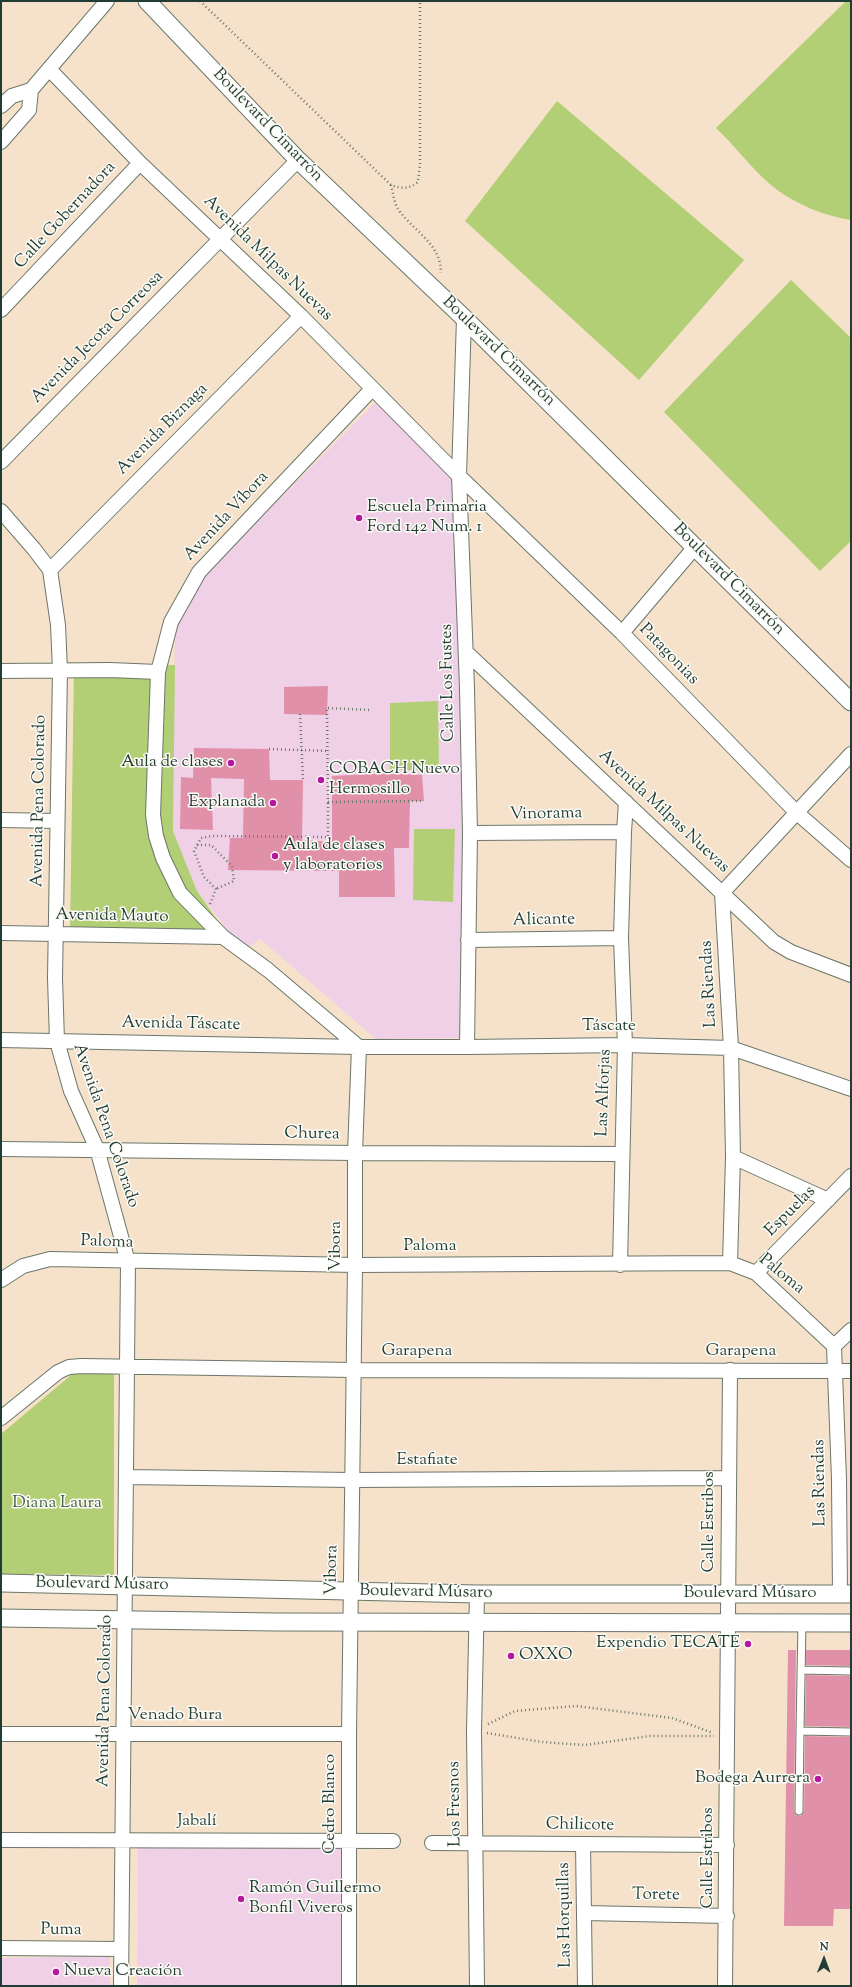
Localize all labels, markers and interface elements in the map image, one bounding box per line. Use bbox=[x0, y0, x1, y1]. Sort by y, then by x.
street label: Boulevard Cimarrón bbox=[208, 65, 326, 187]
street label: Calle Gobernadora bbox=[11, 158, 121, 274]
street label: Avenida Milpas Nuevas bbox=[198, 192, 336, 326]
street label: Avenida Jecota Correosa bbox=[27, 267, 169, 409]
street label: Boulevard Cimarrón bbox=[437, 293, 559, 411]
street label: Avenida Biznaga bbox=[113, 380, 213, 480]
street label: Avenida Víbora bbox=[180, 468, 274, 566]
place label: Escuela Primaria Ford 142 Num. 1 bbox=[367, 498, 487, 538]
marker: Escuela Primaria Ford 142 Num. 1 bbox=[354, 513, 364, 523]
street label: Boulevard Cimarrón bbox=[668, 520, 788, 640]
street label: Patagonias bbox=[634, 620, 702, 690]
street label: Calle Los Fustes bbox=[438, 624, 460, 742]
street label: Avenida Pena Colorado bbox=[28, 715, 52, 887]
street label: Avenida Milpas Nuevas bbox=[593, 746, 733, 878]
place label: Aula de clases bbox=[121, 753, 223, 773]
marker: Aula de clases bbox=[226, 758, 236, 768]
place label: COBACH Nuevo Hermosillo bbox=[329, 760, 460, 800]
marker: COBACH Nuevo Hermosillo bbox=[316, 775, 326, 785]
place label: Explanada bbox=[189, 793, 265, 813]
marker: Explanada bbox=[268, 798, 278, 808]
street label: Vinorama bbox=[509, 804, 583, 826]
place label: Aula de clases y laboratorios bbox=[283, 836, 385, 876]
marker: Aula de clases y laboratorios bbox=[270, 851, 280, 861]
street label: Avenida Mauto bbox=[55, 906, 169, 928]
street label: Alicante bbox=[513, 910, 575, 932]
street label: Las Riendas bbox=[698, 940, 722, 1028]
street label: Avenida Táscate bbox=[121, 1014, 241, 1036]
street label: Táscate bbox=[582, 1017, 636, 1037]
street label: Avenida Pena Colorado bbox=[67, 1041, 143, 1211]
street label: Las Alforjas bbox=[593, 1049, 617, 1137]
street label: Churea bbox=[284, 1124, 340, 1146]
street label: Espuelas bbox=[761, 1182, 821, 1242]
street label: Vibora bbox=[327, 1221, 347, 1271]
street label: Paloma bbox=[80, 1232, 134, 1254]
street label: Paloma bbox=[404, 1237, 456, 1257]
street label: Paloma bbox=[754, 1250, 808, 1300]
street label: Garapena bbox=[382, 1342, 452, 1362]
street label: Garapena bbox=[706, 1342, 776, 1362]
street label: Las Riendas bbox=[810, 1439, 832, 1527]
street label: Estafiate bbox=[396, 1451, 458, 1471]
street label: Calle Estribos bbox=[700, 1471, 720, 1573]
park label: Diana Laura bbox=[12, 1494, 102, 1514]
street label: Vibora bbox=[322, 1545, 344, 1595]
street label: Boulevard Músaro bbox=[35, 1574, 169, 1596]
street label: Boulevard Músaro bbox=[359, 1582, 493, 1604]
street label: Boulevard Músaro bbox=[683, 1584, 817, 1604]
street label: Avenida Pena Colorado bbox=[94, 1615, 118, 1787]
place label: Expendio TECATE bbox=[596, 1634, 740, 1654]
marker: Expendio TECATE bbox=[743, 1639, 753, 1649]
place label: OXXO bbox=[519, 1646, 573, 1666]
marker: OXXO bbox=[506, 1651, 516, 1661]
street label: Venado Bura bbox=[128, 1706, 222, 1726]
street label: Cedro Blanco bbox=[321, 1754, 341, 1854]
street label: Los Fresnos bbox=[445, 1761, 467, 1847]
place label: Bodega Aurrera bbox=[695, 1769, 810, 1789]
marker: Bodega Aurrera bbox=[813, 1774, 823, 1784]
street label: Calle Estribos bbox=[699, 1807, 719, 1909]
street label: Jabalí bbox=[177, 1812, 217, 1832]
street label: Chilicote bbox=[546, 1815, 614, 1837]
street label: Las Horquillas bbox=[555, 1862, 577, 1968]
place label: Ramón Guillermo Bonfil Viveros bbox=[249, 1879, 381, 1919]
street label: Torete bbox=[632, 1885, 680, 1907]
marker: Ramón Guillermo Bonfil Viveros bbox=[236, 1894, 246, 1904]
street label: Puma bbox=[40, 1920, 82, 1942]
north arrow bbox=[804, 1939, 844, 1979]
text: N bbox=[820, 1939, 829, 1955]
place label: Nueva Creación bbox=[64, 1962, 182, 1982]
marker: Nueva Creación bbox=[51, 1967, 61, 1977]

